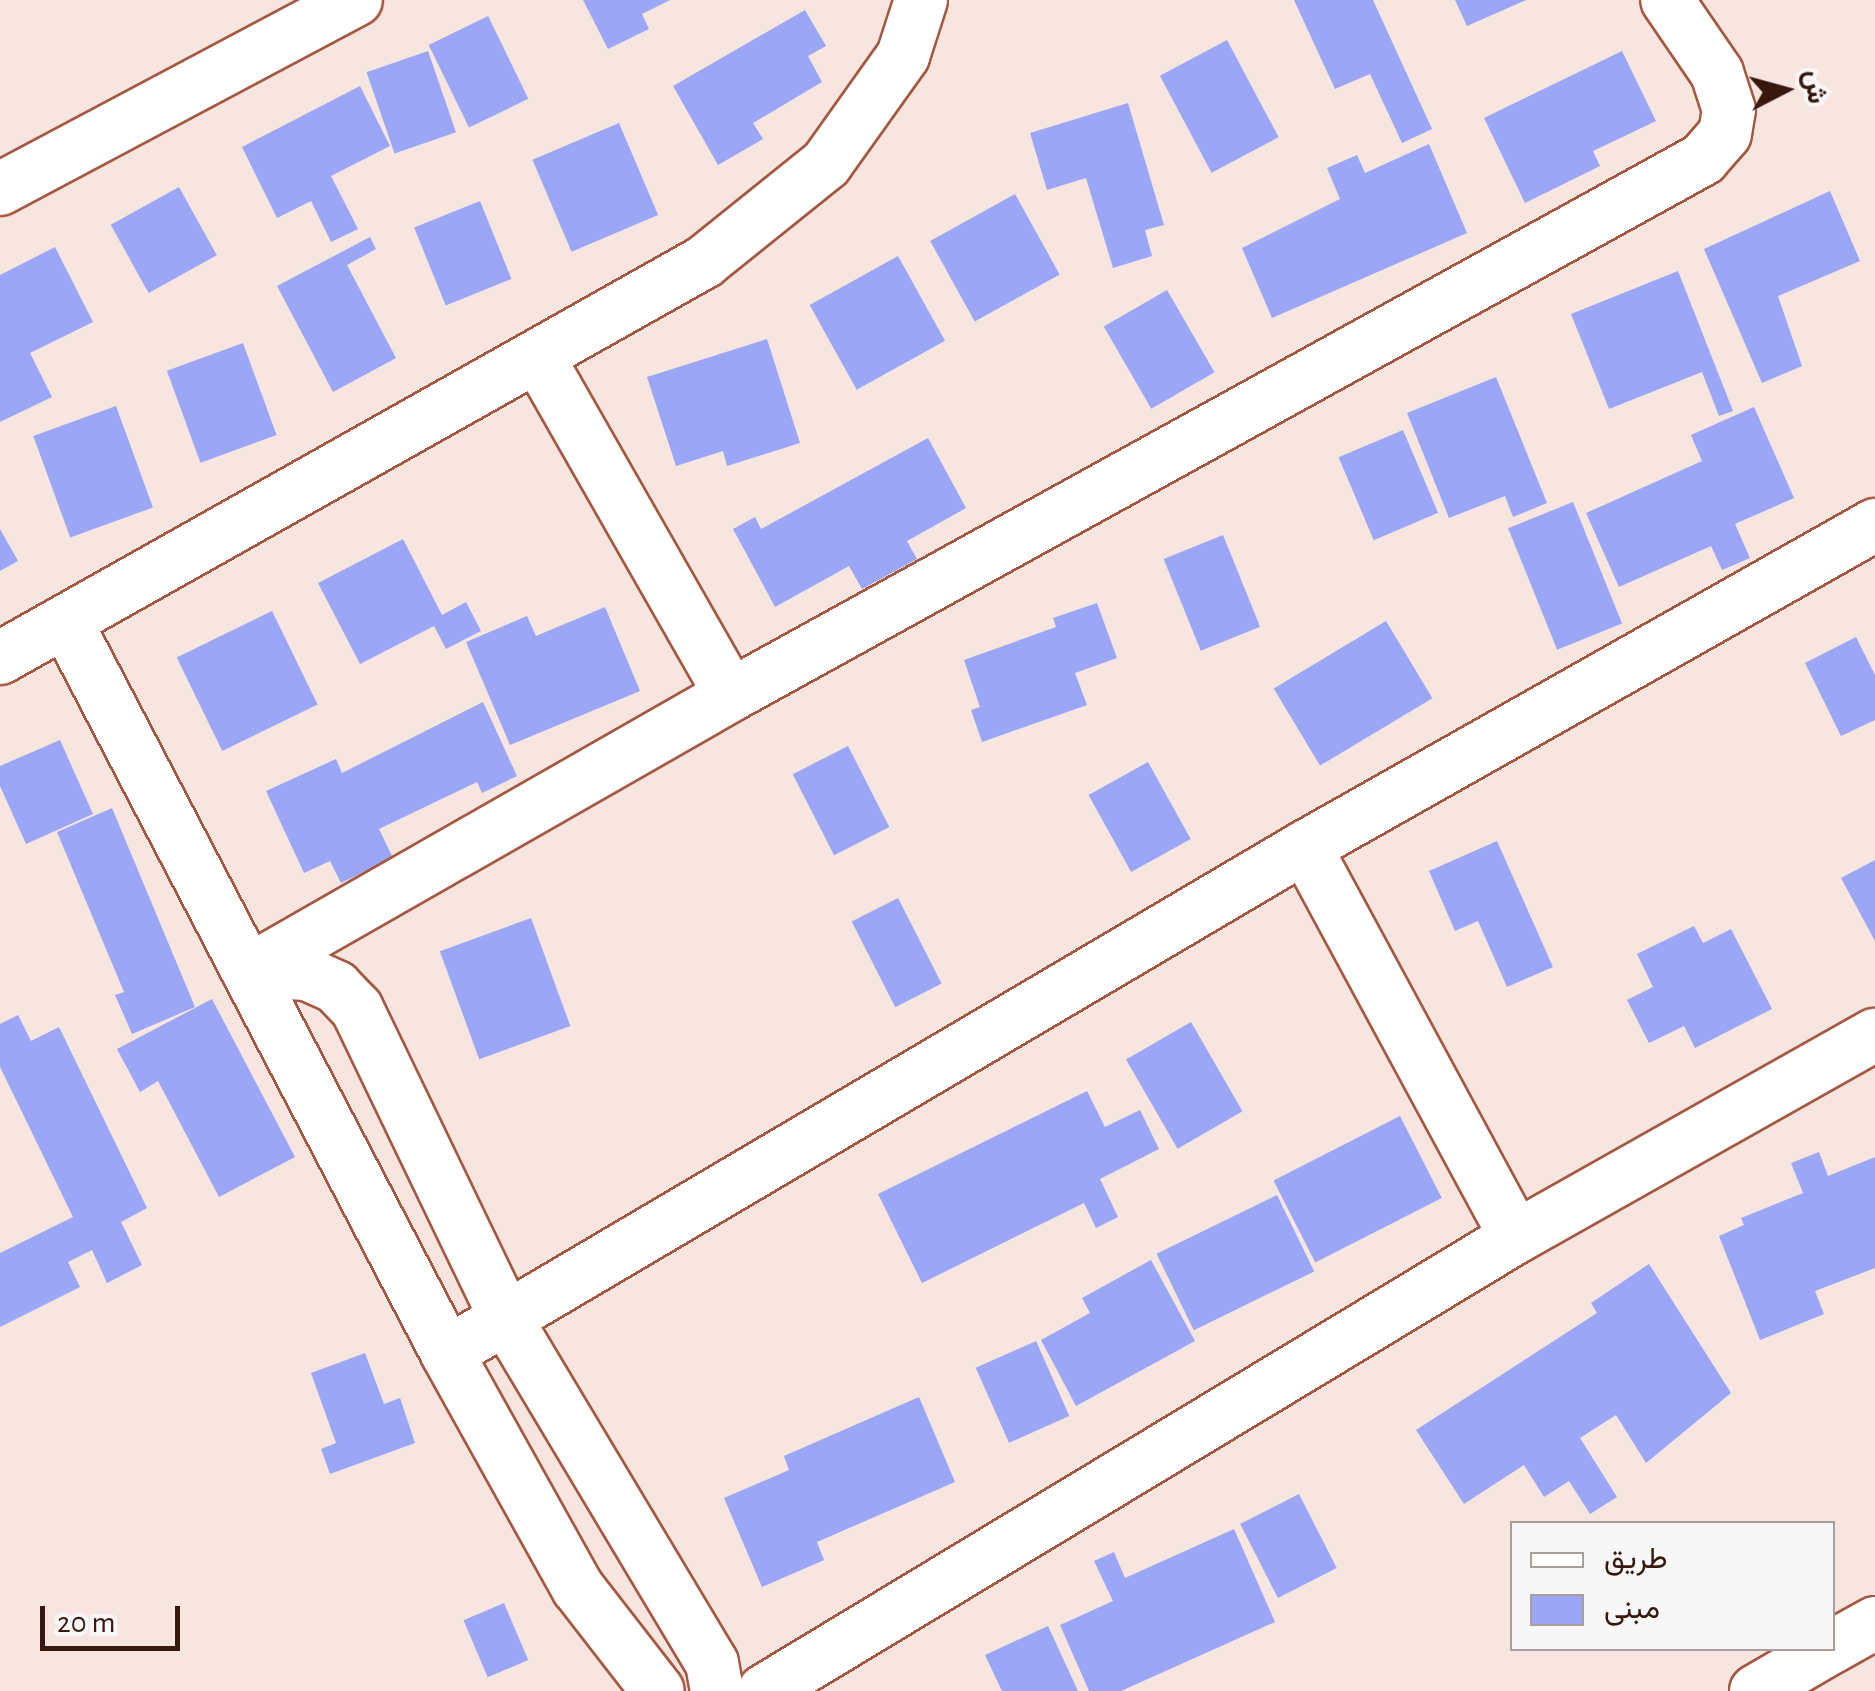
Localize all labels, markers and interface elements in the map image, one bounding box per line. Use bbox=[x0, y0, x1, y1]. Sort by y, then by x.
north arrow bbox=[1735, 40, 1835, 140]
text: ش bbox=[1799, 69, 1831, 105]
legend bbox=[1510, 1521, 1835, 1651]
text: طريق bbox=[1604, 1544, 1668, 1574]
scale bar bbox=[45, 1586, 185, 1648]
text: مبنى bbox=[1604, 1594, 1660, 1624]
text: 20 m bbox=[57, 1608, 115, 1638]

